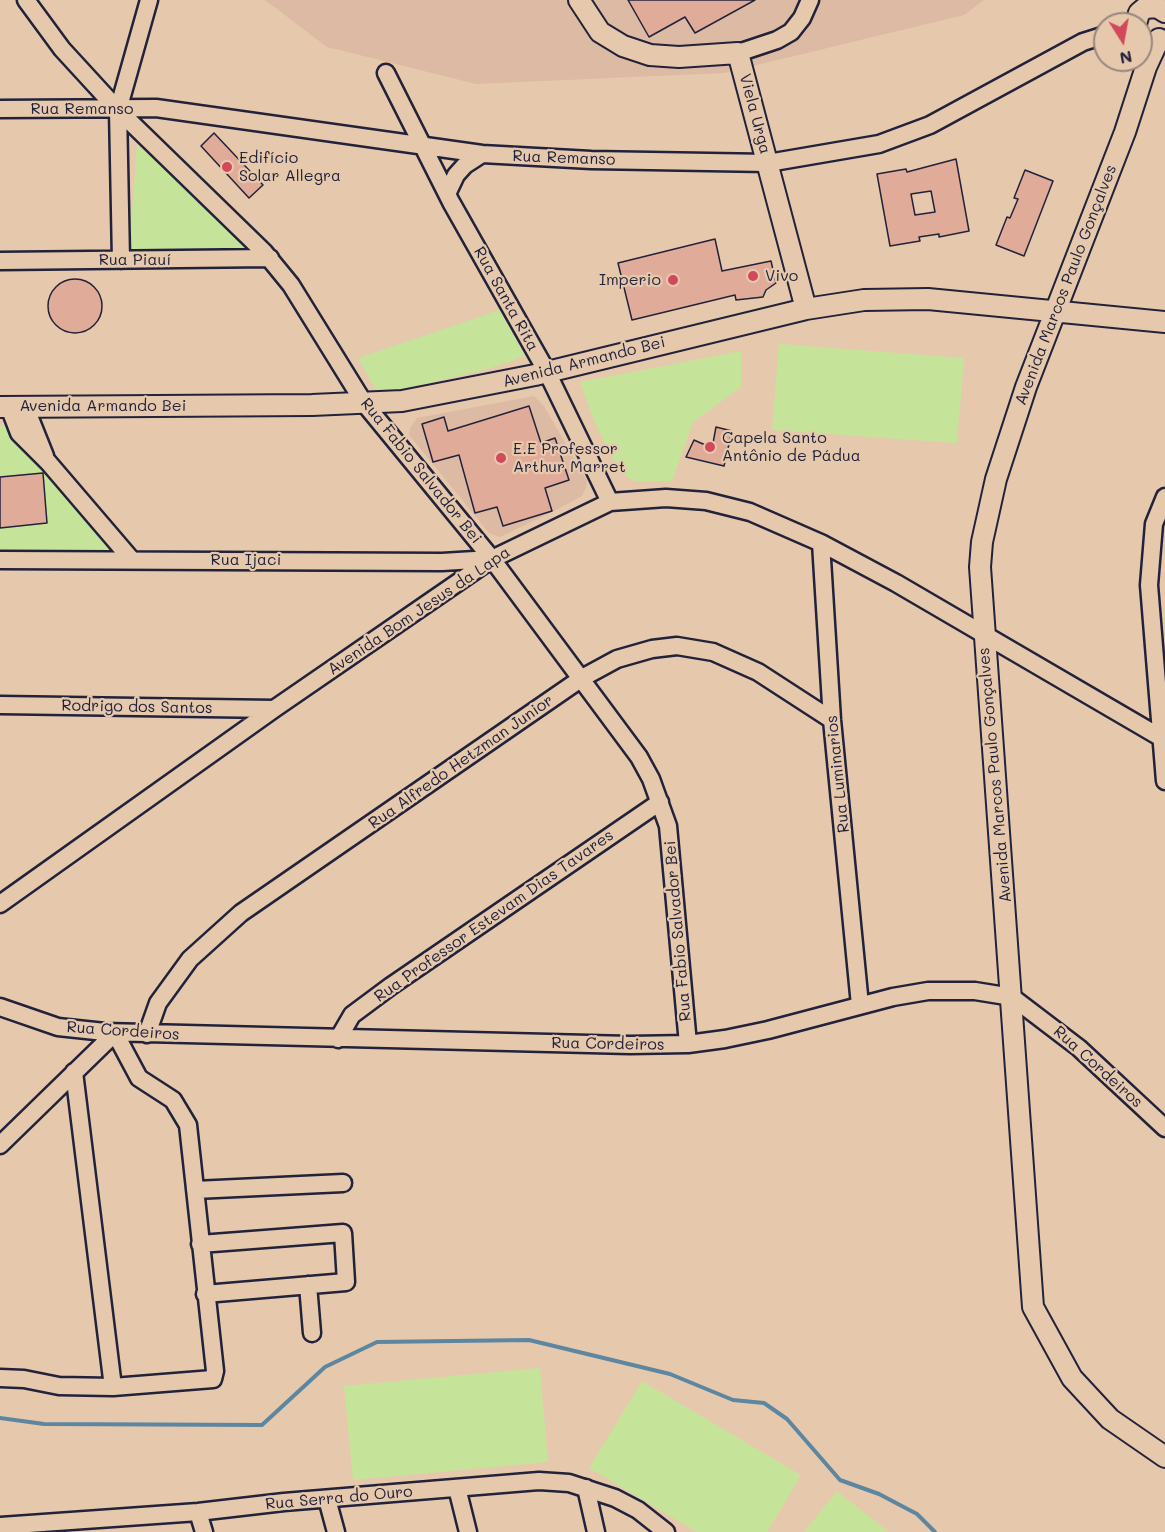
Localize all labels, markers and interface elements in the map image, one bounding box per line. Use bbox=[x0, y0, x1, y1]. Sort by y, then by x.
north arrow bbox=[1093, 12, 1153, 72]
text: N bbox=[1118, 47, 1134, 70]
street label: Viela Urga bbox=[735, 72, 775, 156]
street label: Rua Remanso bbox=[30, 99, 134, 119]
street label: Rua Remanso bbox=[512, 147, 616, 169]
place label: Edifício Solar Allegra bbox=[239, 148, 341, 186]
marker: Edifício Solar Allegra bbox=[220, 160, 234, 174]
street label: Avenida Marcos Paulo Gonçalves bbox=[1011, 162, 1121, 408]
street label: Rua Santa Rita bbox=[469, 244, 543, 354]
street label: Rua Piauí bbox=[99, 250, 171, 270]
place label: Vivo bbox=[765, 266, 798, 286]
marker: Vivo bbox=[746, 269, 760, 283]
place label: Imperio bbox=[599, 270, 661, 290]
marker: Imperio bbox=[666, 273, 680, 287]
street label: Avenida Armando Bei bbox=[501, 332, 667, 392]
street label: Rua Fabio Salvador Bei bbox=[356, 394, 486, 548]
street label: Avenida Armando Bei bbox=[19, 396, 187, 416]
place label: Capela Santo Antônio de Pádua bbox=[722, 428, 861, 466]
place label: E.E Professor Arthur Marret bbox=[513, 439, 626, 477]
marker: Capela Santo Antônio de Pádua bbox=[703, 440, 717, 454]
marker: E.E Professor Arthur Marret bbox=[494, 451, 508, 465]
street label: Avenida Bom Jesus da Lapa bbox=[324, 543, 514, 679]
street label: Rua Ijaci bbox=[211, 550, 281, 570]
street label: Avenida Marcos Paulo Gonçalves bbox=[974, 647, 1016, 903]
street label: Rua Alfredo Hetzman Junior bbox=[365, 691, 557, 833]
street label: Rodrigo dos Santos bbox=[61, 696, 213, 718]
street label: Rua Luminarios bbox=[822, 714, 854, 834]
street label: Rua Professor Estevam Dias Tavares bbox=[371, 826, 617, 1006]
street label: Rua Fabio Salvador Bei bbox=[661, 840, 695, 1022]
street label: Rua Cordeiros bbox=[66, 1017, 180, 1045]
street label: Rua Cordeiros bbox=[1049, 1022, 1147, 1112]
street label: Rua Cordeiros bbox=[551, 1033, 665, 1055]
street label: Rua Serra do Ouro bbox=[265, 1482, 413, 1514]

